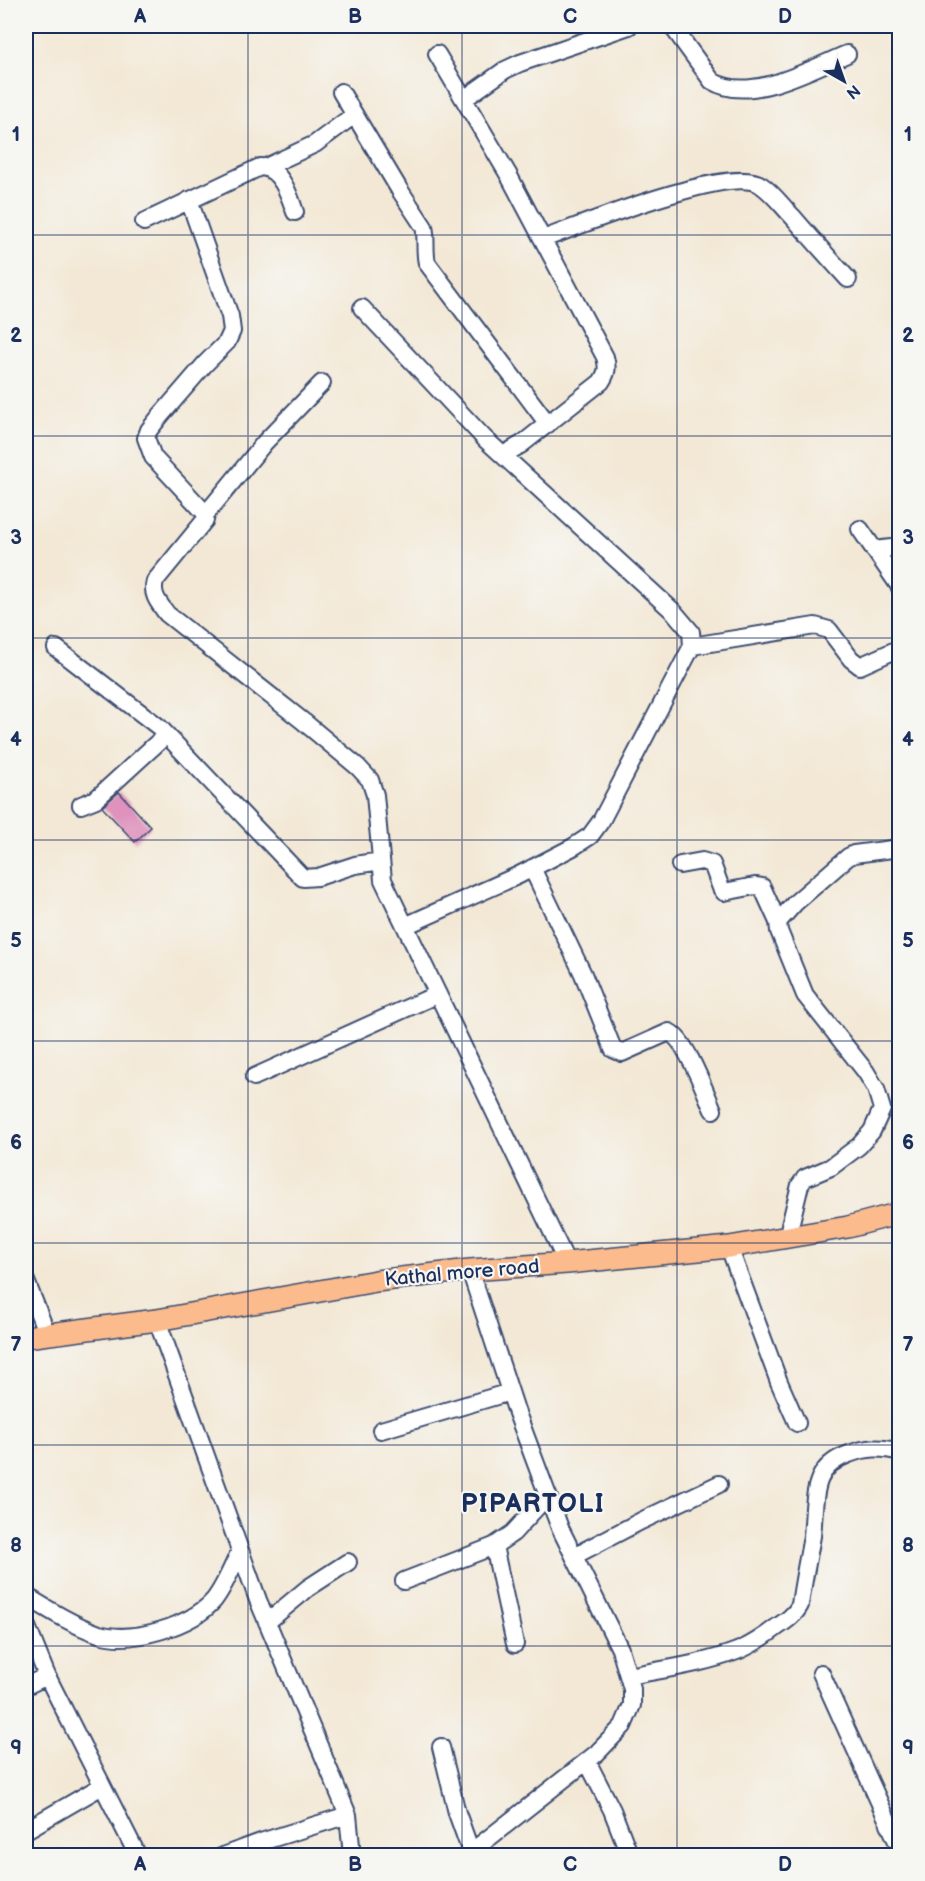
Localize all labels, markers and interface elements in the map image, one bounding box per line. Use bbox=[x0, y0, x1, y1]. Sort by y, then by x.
text: A bbox=[133, 5, 147, 29]
text: B bbox=[348, 5, 362, 29]
text: C bbox=[563, 5, 577, 29]
text: D bbox=[778, 5, 792, 29]
north arrow bbox=[814, 51, 874, 111]
text: N bbox=[842, 80, 863, 102]
text: 1 bbox=[12, 123, 20, 147]
text: 1 bbox=[904, 123, 912, 147]
text: 2 bbox=[10, 324, 22, 348]
text: 2 bbox=[902, 324, 914, 348]
text: 3 bbox=[10, 526, 22, 550]
text: 3 bbox=[902, 526, 914, 550]
text: 4 bbox=[10, 728, 22, 752]
text: 4 bbox=[902, 728, 914, 752]
text: 5 bbox=[10, 929, 22, 953]
text: 5 bbox=[902, 929, 914, 953]
text: 6 bbox=[10, 1131, 22, 1155]
text: 6 bbox=[902, 1131, 914, 1155]
street label: Kathal more road bbox=[384, 1254, 540, 1292]
text: 7 bbox=[10, 1333, 22, 1357]
text: 7 bbox=[902, 1333, 914, 1357]
district label: PIPARTOLI bbox=[461, 1489, 605, 1520]
text: 8 bbox=[10, 1534, 22, 1558]
text: 8 bbox=[902, 1534, 914, 1558]
text: 9 bbox=[10, 1736, 22, 1760]
text: 9 bbox=[902, 1736, 914, 1760]
text: A bbox=[133, 1853, 147, 1877]
text: B bbox=[348, 1853, 362, 1877]
text: C bbox=[563, 1853, 577, 1877]
text: D bbox=[778, 1853, 792, 1877]

